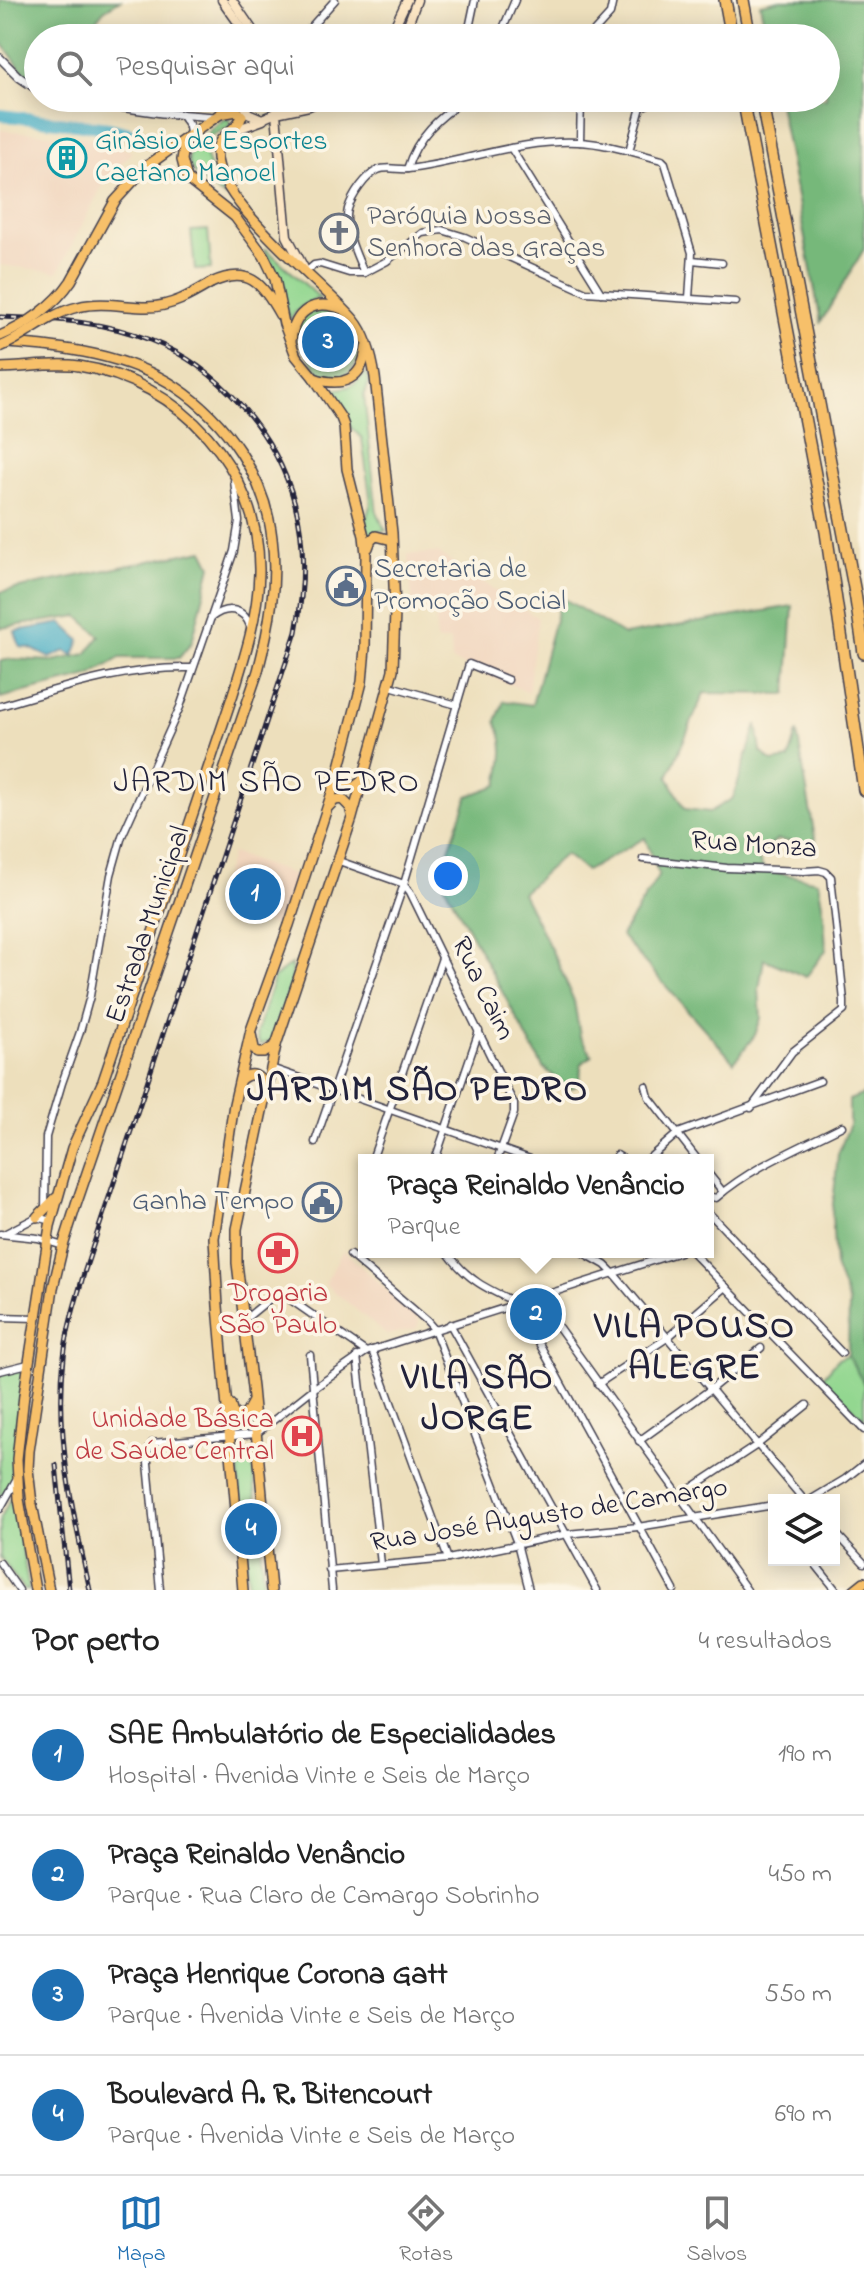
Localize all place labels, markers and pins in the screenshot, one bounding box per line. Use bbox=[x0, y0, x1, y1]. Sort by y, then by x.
place label: Ginásio de Esportes Caetano Manoel bbox=[95, 122, 328, 195]
building icon: Ginásio de Esportes Caetano Manoel bbox=[46, 137, 88, 179]
place label: Paróquia Nossa Senhora das Graças bbox=[367, 197, 605, 270]
church icon: Paróquia Nossa Senhora das Graças bbox=[318, 212, 360, 254]
pin: 3 bbox=[302, 312, 354, 372]
place label: Secretaria de Promoção Social bbox=[374, 550, 566, 623]
public building icon: Secretaria de Promoção Social bbox=[325, 565, 367, 607]
pin: 1 bbox=[229, 864, 281, 924]
public building icon: Ganha Tempo bbox=[301, 1181, 343, 1223]
place label: Ganha Tempo bbox=[132, 1182, 294, 1223]
pharmacy icon: Drogaria São Paulo bbox=[257, 1232, 299, 1274]
place label: Drogaria São Paulo bbox=[219, 1274, 337, 1347]
pin: 2 bbox=[510, 1284, 562, 1344]
place label: Unidade Básica de Saúde Central bbox=[75, 1400, 274, 1473]
hospital icon: Unidade Básica de Saúde Central bbox=[281, 1415, 323, 1457]
pin: 4 bbox=[225, 1499, 277, 1559]

